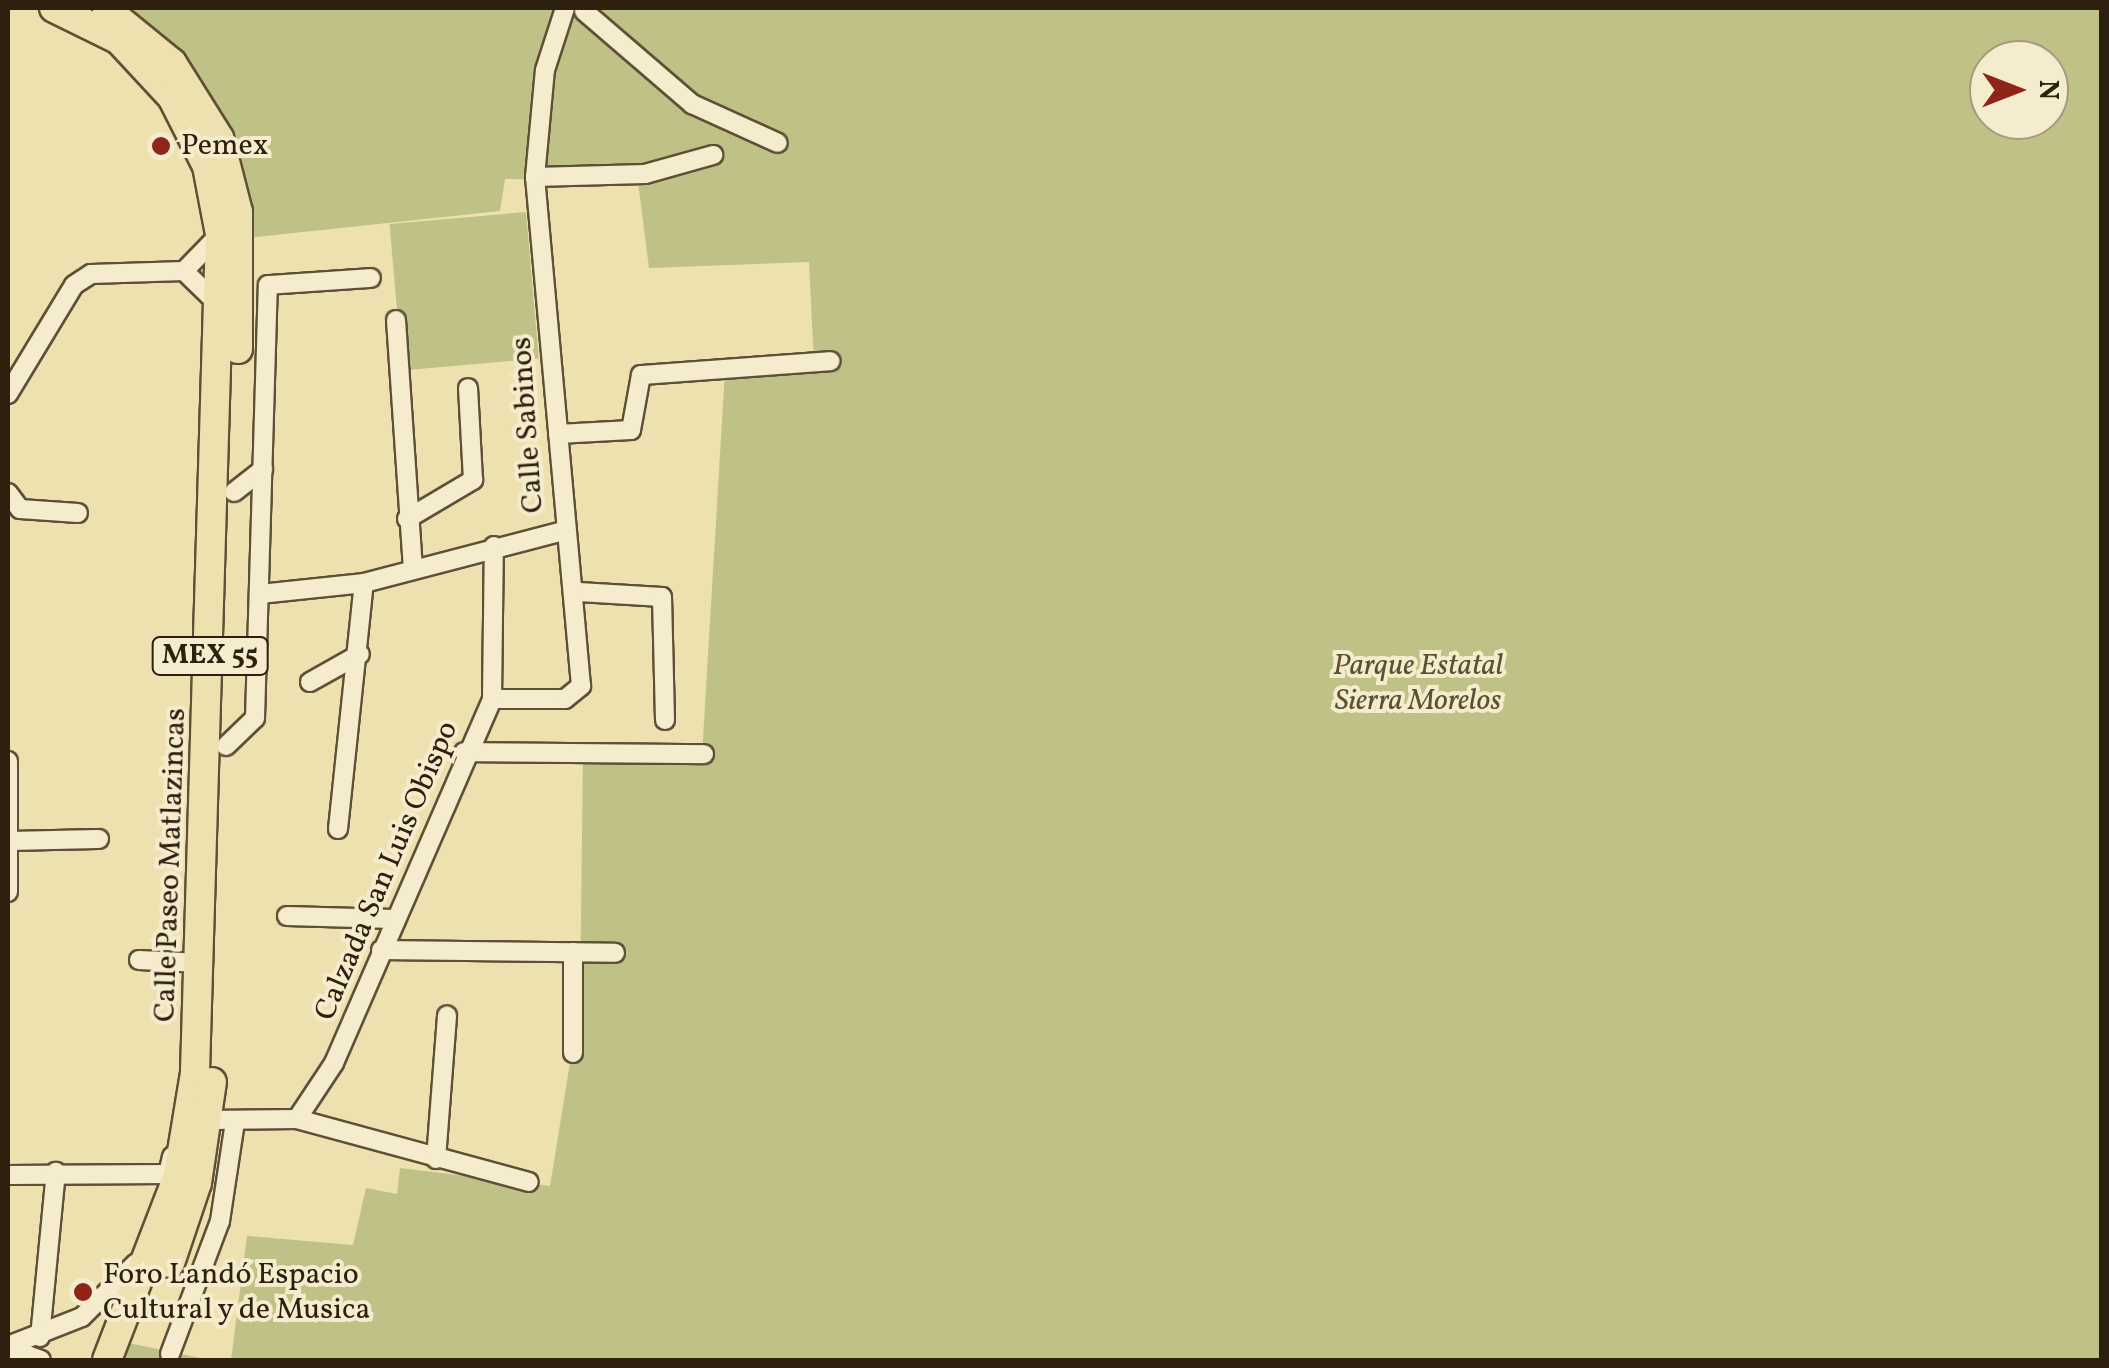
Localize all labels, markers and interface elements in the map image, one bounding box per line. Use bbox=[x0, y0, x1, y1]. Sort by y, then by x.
north arrow bbox=[1969, 40, 2069, 140]
text: N bbox=[2028, 80, 2067, 100]
place label: Pemex bbox=[181, 128, 268, 164]
marker: Pemex bbox=[150, 135, 172, 157]
street label: Calle Sabinos bbox=[504, 336, 552, 514]
road number: MEX 55 bbox=[150, 633, 270, 679]
park label: Parque Estatal Sierra Morelos bbox=[1333, 648, 1503, 718]
street label: Calle Paseo Matlazincas bbox=[148, 707, 194, 1023]
street label: Calzada San Luis Obispo bbox=[308, 716, 466, 1026]
place label: Foro Landó Espacio Cultural y de Musica bbox=[103, 1257, 372, 1328]
marker: Foro Landó Espacio Cultural y de Musica bbox=[72, 1281, 94, 1303]

